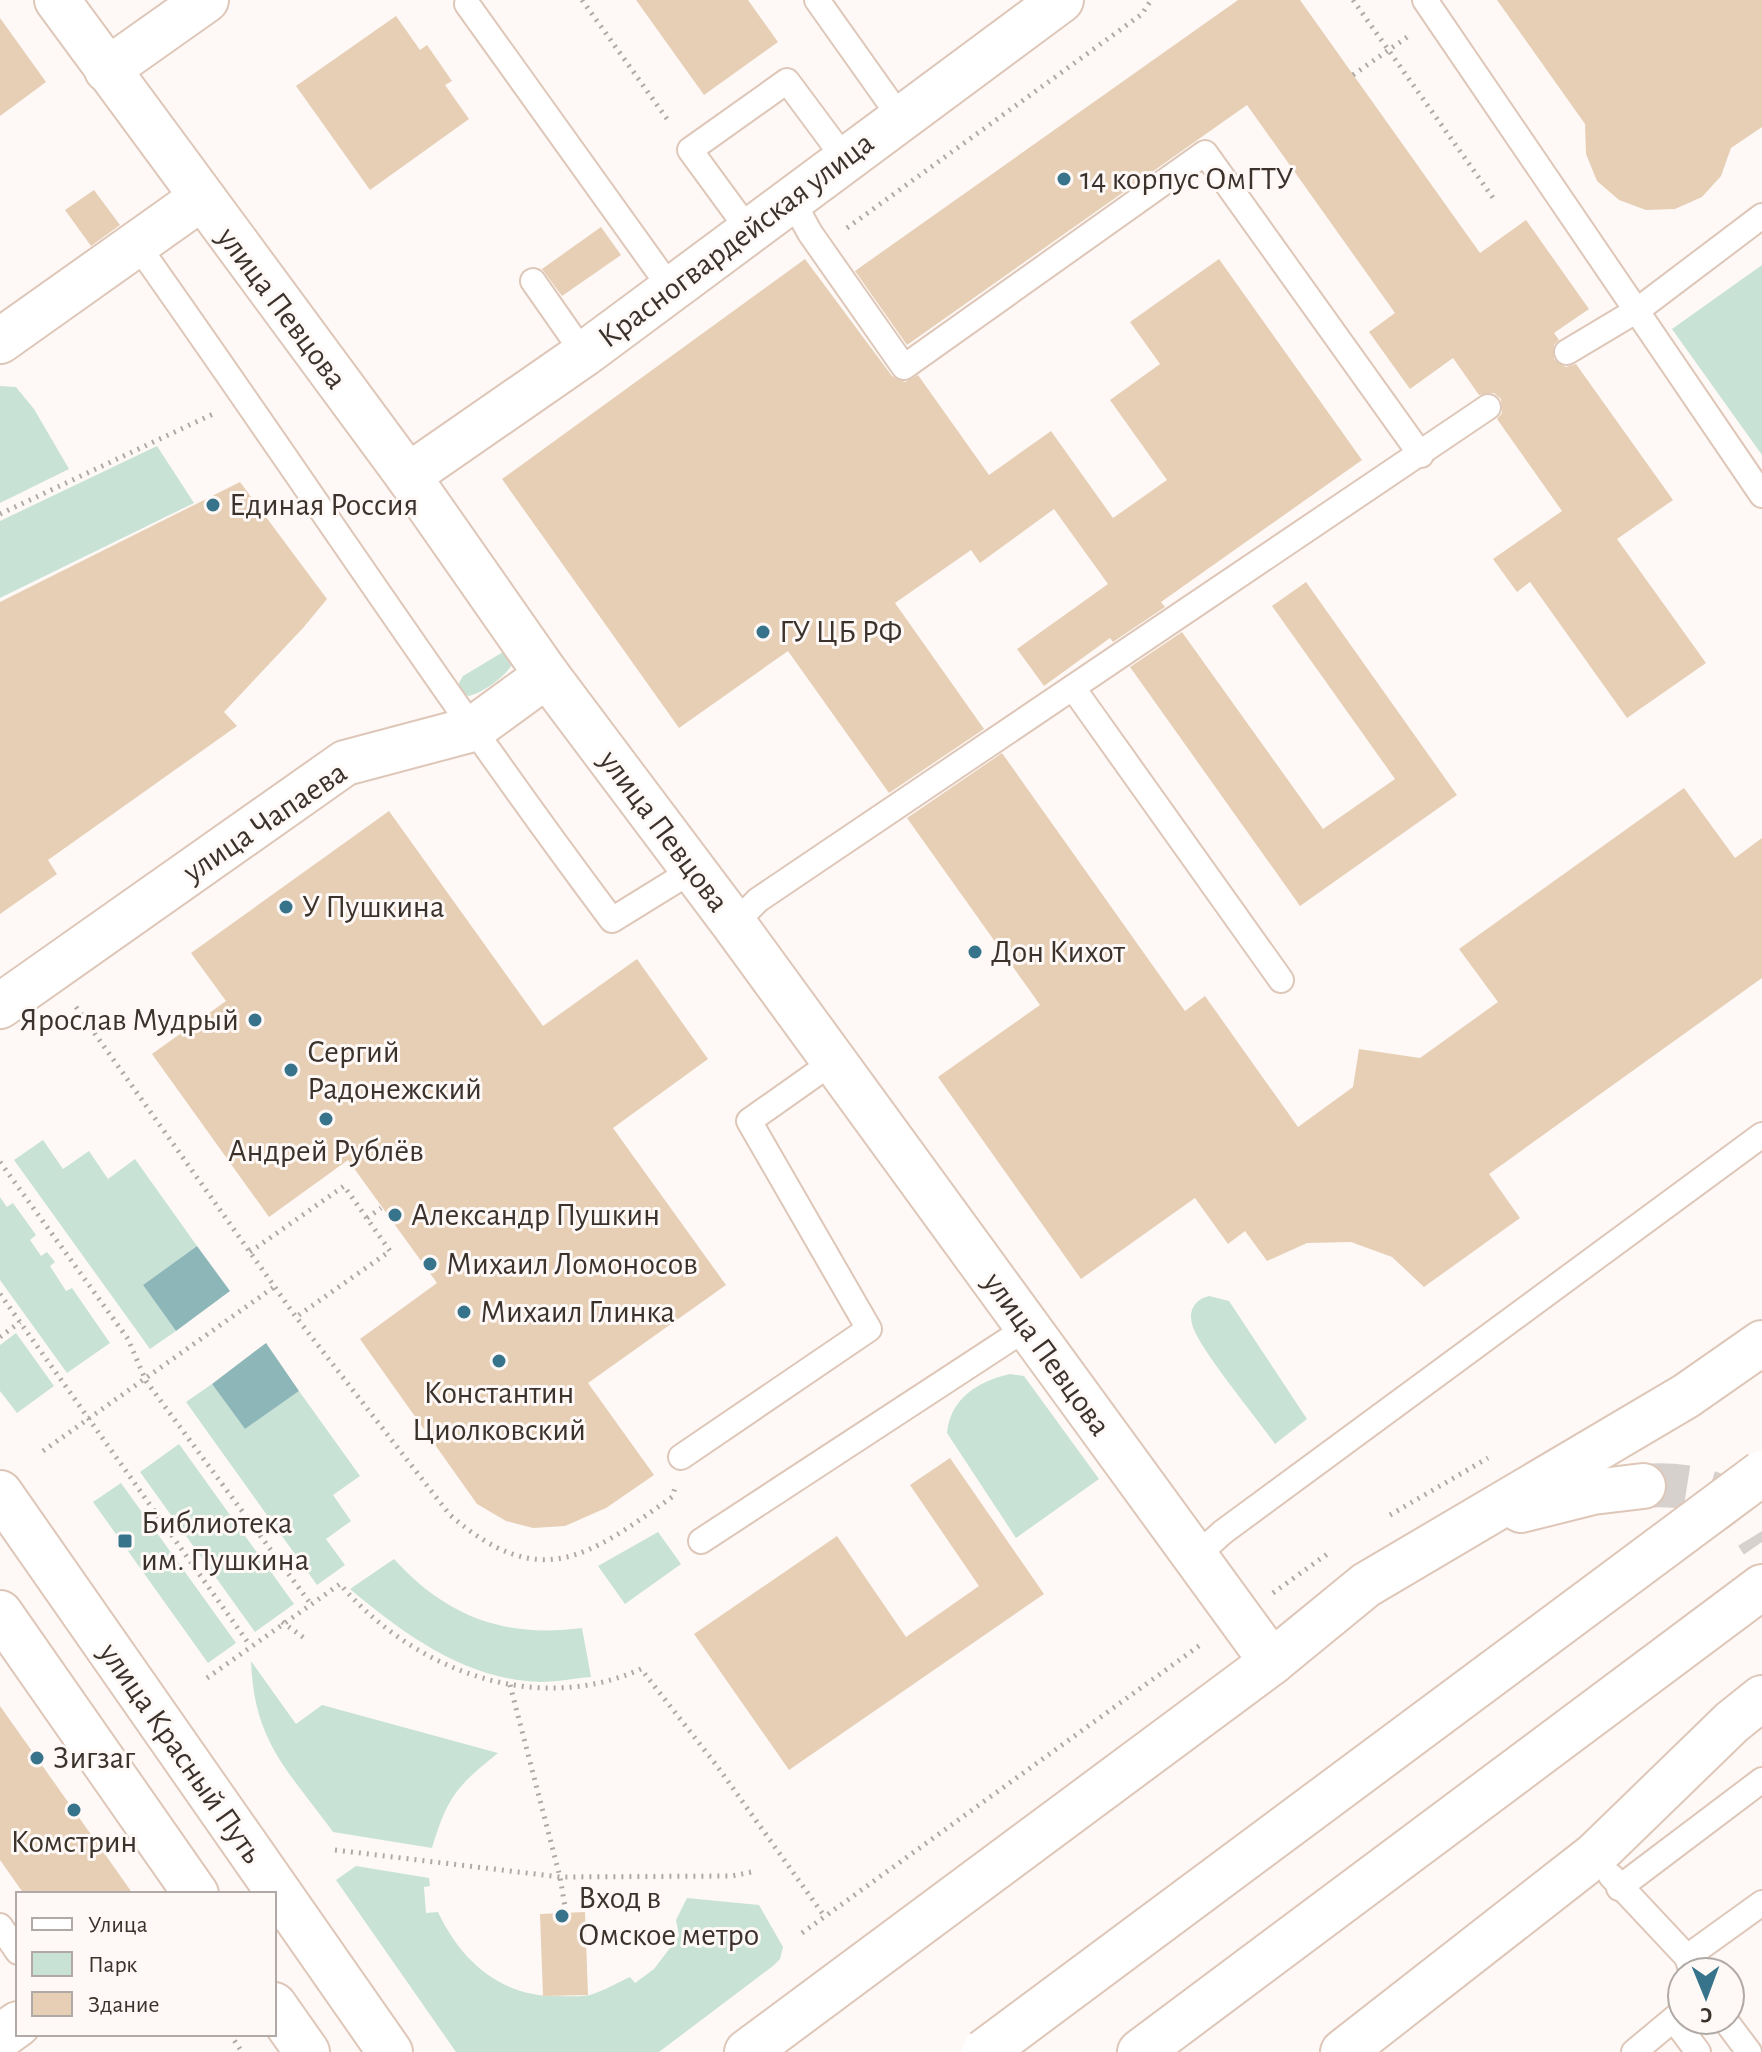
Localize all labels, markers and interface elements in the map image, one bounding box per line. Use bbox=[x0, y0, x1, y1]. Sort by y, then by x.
street label: Красногвардейская улица bbox=[592, 126, 880, 354]
place label: 14 корпус ОмГТУ bbox=[1080, 163, 1294, 195]
marker: 14 корпус ОмГТУ bbox=[1055, 170, 1073, 188]
street label: улица Певцова bbox=[210, 220, 353, 395]
place label: Единая Россия bbox=[229, 489, 418, 521]
marker: Единая Россия bbox=[204, 496, 222, 514]
place label: ГУ ЦБ РФ bbox=[779, 616, 902, 648]
marker: ГУ ЦБ РФ bbox=[754, 623, 772, 641]
street label: улица Певцова bbox=[592, 743, 735, 918]
street label: улица Чапаева bbox=[177, 756, 352, 889]
place label: У Пушкина bbox=[302, 891, 445, 923]
marker: У Пушкина bbox=[277, 898, 295, 916]
place label: Дон Кихот bbox=[991, 936, 1125, 968]
marker: Дон Кихот bbox=[966, 943, 984, 961]
place label: Ярослав Мудрый bbox=[20, 1004, 239, 1036]
marker: Ярослав Мудрый bbox=[246, 1011, 264, 1029]
place label: Сергий Радонежский bbox=[307, 1036, 482, 1105]
marker: Сергий Радонежский bbox=[282, 1061, 300, 1079]
marker: Андрей Рублёв bbox=[317, 1110, 335, 1128]
place label: Андрей Рублёв bbox=[228, 1135, 424, 1167]
place label: Александр Пушкин bbox=[411, 1199, 660, 1231]
marker: Александр Пушкин bbox=[386, 1206, 404, 1224]
place label: Михаил Ломоносов bbox=[446, 1248, 698, 1280]
marker: Михаил Ломоносов bbox=[421, 1255, 439, 1273]
street label: улица Певцова bbox=[977, 1266, 1117, 1442]
place label: Михаил Глинка bbox=[480, 1296, 675, 1328]
marker: Михаил Глинка bbox=[455, 1303, 473, 1321]
marker: Константин Циолковский bbox=[490, 1352, 508, 1370]
place label: Константин Циолковский bbox=[412, 1377, 586, 1446]
place label: Библиотека им. Пушкина bbox=[141, 1507, 309, 1576]
marker: Библиотека им. Пушкина bbox=[116, 1532, 134, 1550]
street label: улица Красный Путь bbox=[93, 1636, 269, 1869]
place label: Зигзаг bbox=[53, 1742, 136, 1774]
marker: Зигзаг bbox=[28, 1749, 46, 1767]
marker: Комстрин bbox=[65, 1801, 83, 1819]
place label: Комстрин bbox=[11, 1826, 137, 1858]
place label: Вход в Омское метро bbox=[578, 1882, 759, 1951]
legend bbox=[16, 1892, 276, 2036]
marker: Вход в Омское метро bbox=[553, 1907, 571, 1925]
text: Улица bbox=[88, 1913, 148, 1937]
text: Парк bbox=[88, 1953, 137, 1977]
north arrow bbox=[1666, 1956, 1746, 2036]
text: Здание bbox=[88, 1993, 159, 2017]
text: С bbox=[1700, 2004, 1713, 2026]

